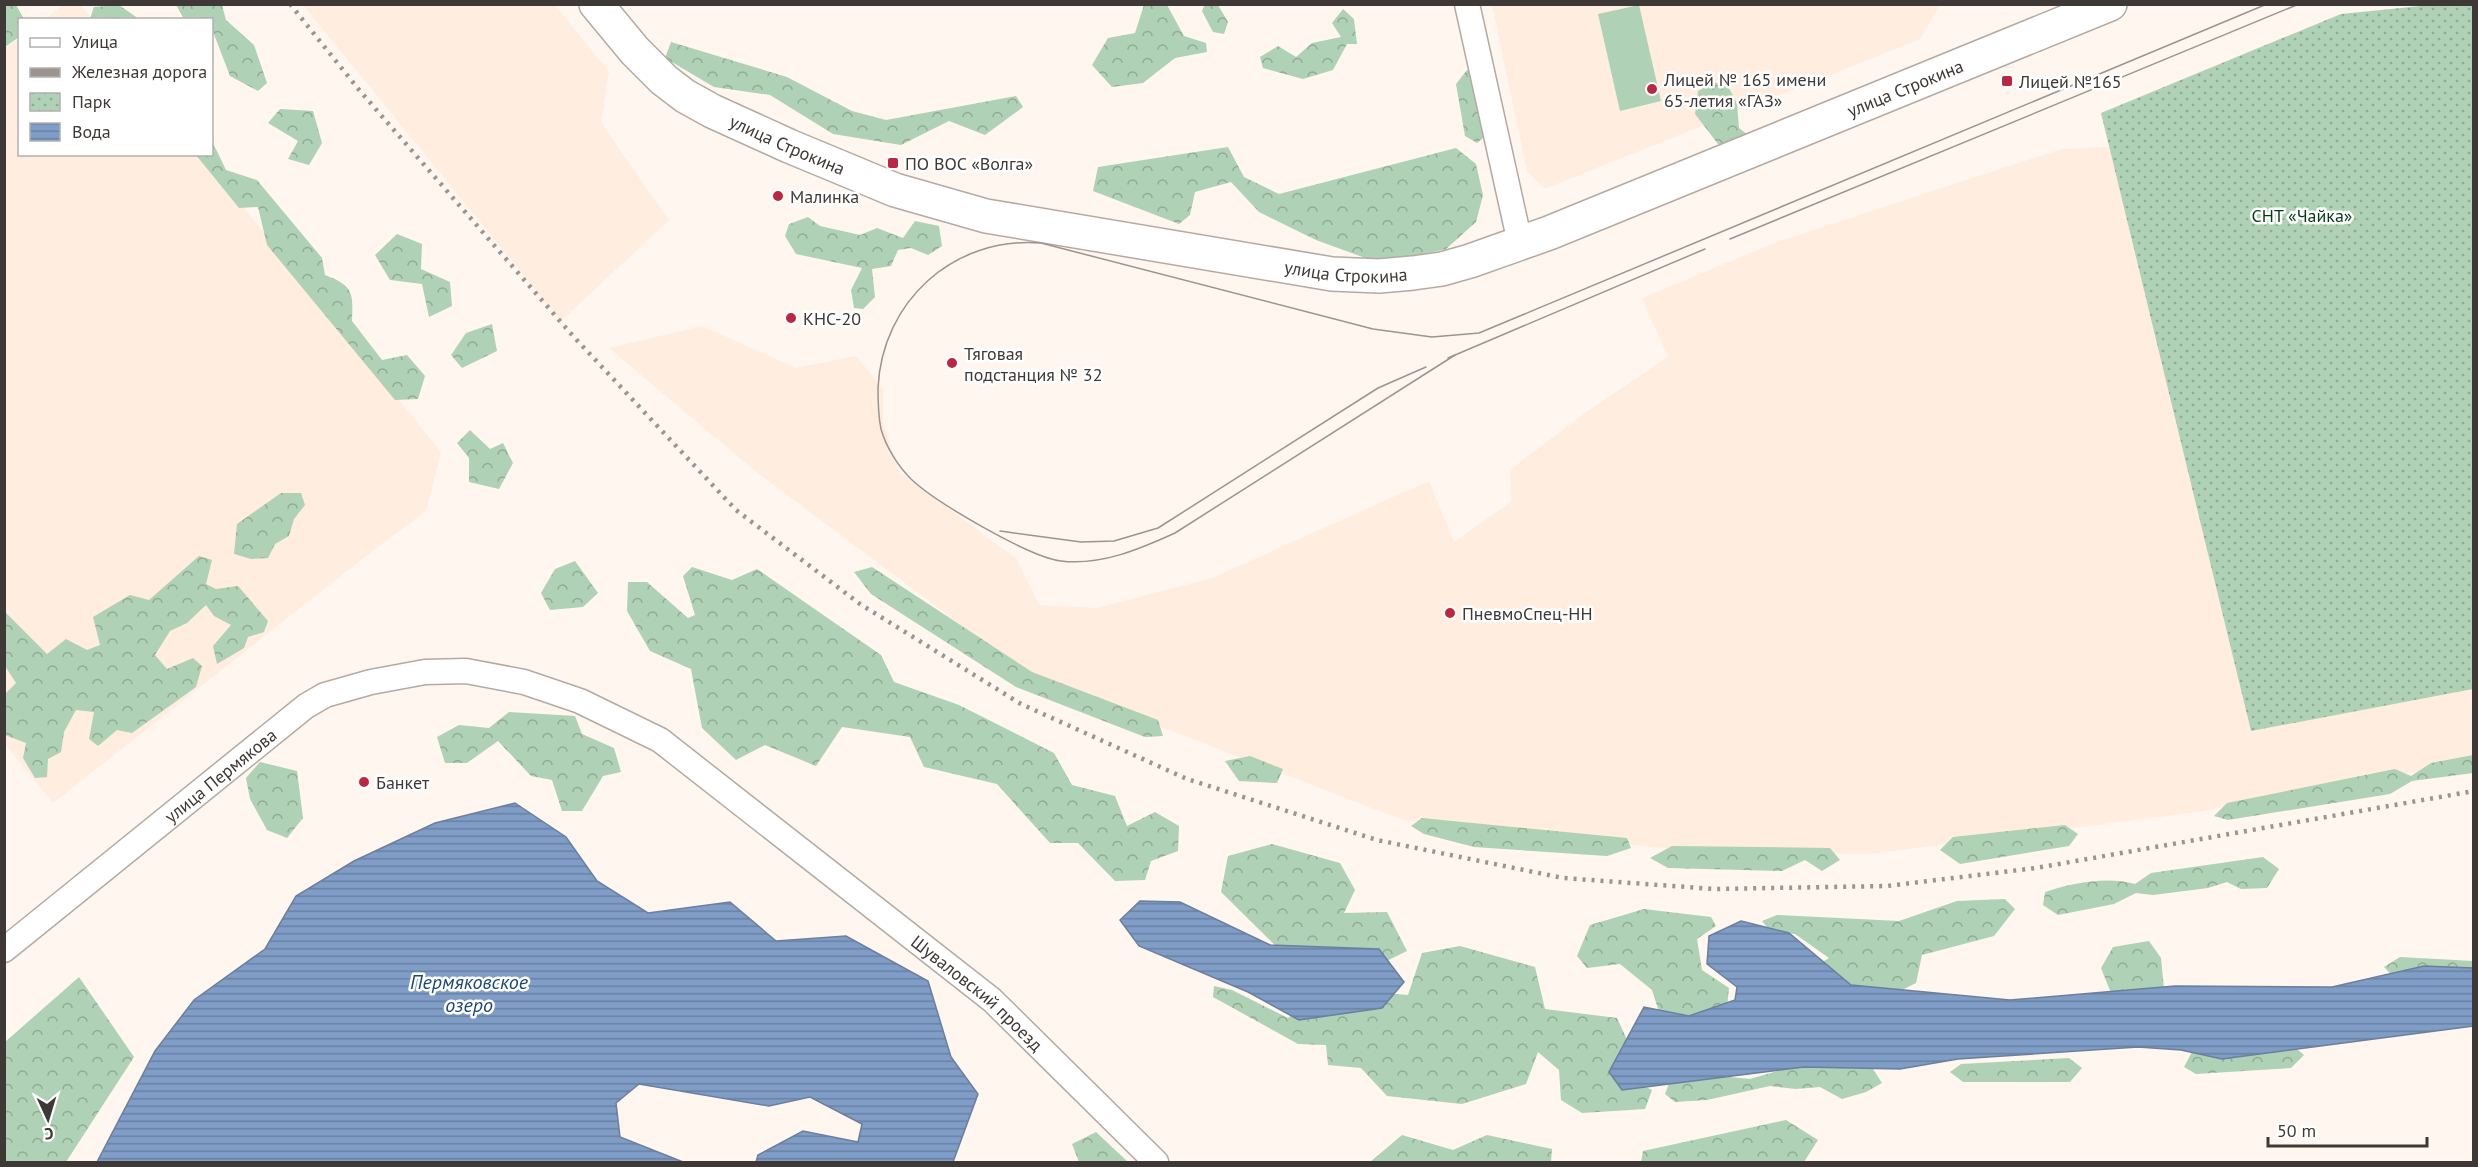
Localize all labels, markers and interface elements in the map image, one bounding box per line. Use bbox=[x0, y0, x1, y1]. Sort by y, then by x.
legend bbox=[18, 18, 213, 156]
text: Улица bbox=[72, 30, 118, 53]
street label: улица Строкина bbox=[1843, 54, 1966, 122]
text: Железная дорога bbox=[71, 60, 207, 83]
place label: Лицей № 165 имени 65-летия «ГАЗ» bbox=[1663, 68, 1826, 112]
place label: Лицей №165 bbox=[2018, 70, 2122, 93]
marker: Лицей №165 bbox=[2000, 74, 2014, 88]
marker: Лицей № 165 имени 65-летия «ГАЗ» bbox=[1645, 82, 1659, 96]
text: Парк bbox=[72, 90, 112, 113]
street label: улица Строкина bbox=[726, 109, 849, 180]
text: Вода bbox=[72, 120, 111, 143]
place label: ПО ВОС «Волга» bbox=[905, 152, 1033, 175]
marker: ПО ВОС «Волга» bbox=[886, 156, 900, 170]
place label: Малинка bbox=[790, 185, 859, 208]
marker: Малинка bbox=[771, 189, 785, 203]
park label: СНТ «Чайка» bbox=[2252, 204, 2352, 227]
street label: улица Строкина bbox=[1283, 255, 1408, 288]
place label: КНС-20 bbox=[803, 307, 861, 330]
marker: КНС-20 bbox=[784, 311, 798, 325]
place label: Тяговая подстанция № 32 bbox=[964, 342, 1102, 386]
marker: Тяговая подстанция № 32 bbox=[945, 356, 959, 370]
place label: ПневмоСпец-НН bbox=[1462, 602, 1593, 625]
marker: ПневмоСпец-НН bbox=[1443, 606, 1457, 620]
street label: улица Пермякова bbox=[159, 723, 281, 827]
place label: Банкет bbox=[376, 771, 430, 794]
marker: Банкет bbox=[357, 775, 371, 789]
street label: Шуваловский проезд bbox=[907, 930, 1048, 1056]
water label: Пермяковское озеро bbox=[410, 969, 529, 1018]
north arrow bbox=[18, 1089, 78, 1149]
scale bar bbox=[2268, 1110, 2427, 1148]
text: 50 m bbox=[2277, 1119, 2316, 1142]
text: С bbox=[44, 1124, 54, 1144]

